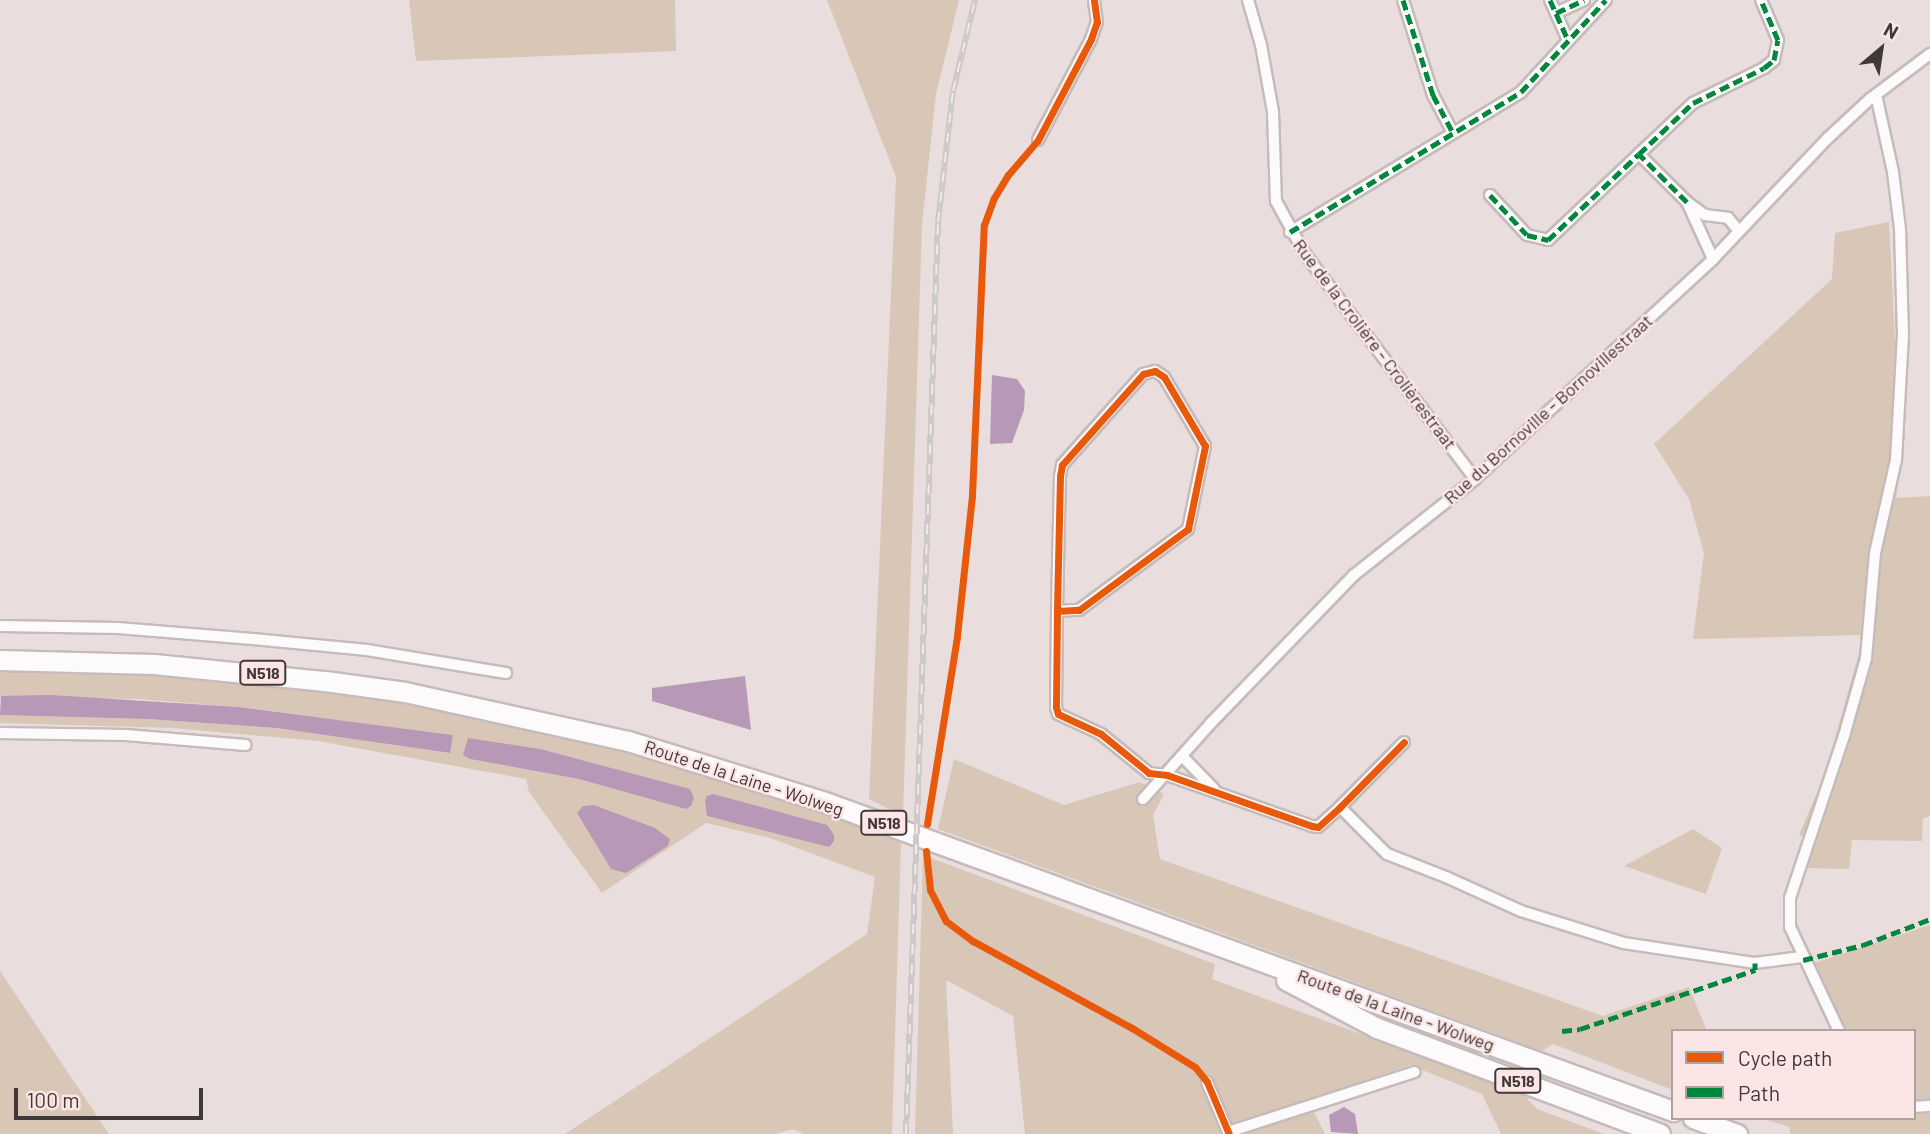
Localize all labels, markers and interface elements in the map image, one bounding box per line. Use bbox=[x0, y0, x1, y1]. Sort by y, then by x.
north arrow bbox=[1846, 14, 1916, 84]
text: N bbox=[1880, 17, 1903, 43]
street label: Rue de la Crolière - Crolièrestraat bbox=[1289, 235, 1461, 453]
street label: Rue du Bornoville - Bornovillestraat bbox=[1439, 310, 1657, 508]
road number: N518 bbox=[238, 660, 288, 686]
street label: Route de la Laine - Wolweg bbox=[642, 736, 846, 820]
road number: N518 bbox=[860, 810, 908, 836]
street label: Route de la Laine - Wolweg bbox=[1295, 964, 1497, 1056]
legend bbox=[1671, 1029, 1916, 1120]
text: Cycle path bbox=[1738, 1045, 1832, 1070]
road number: N518 bbox=[1494, 1068, 1542, 1093]
scale bar bbox=[18, 1074, 206, 1118]
text: Path bbox=[1738, 1080, 1780, 1105]
text: 100 m bbox=[27, 1087, 80, 1112]

